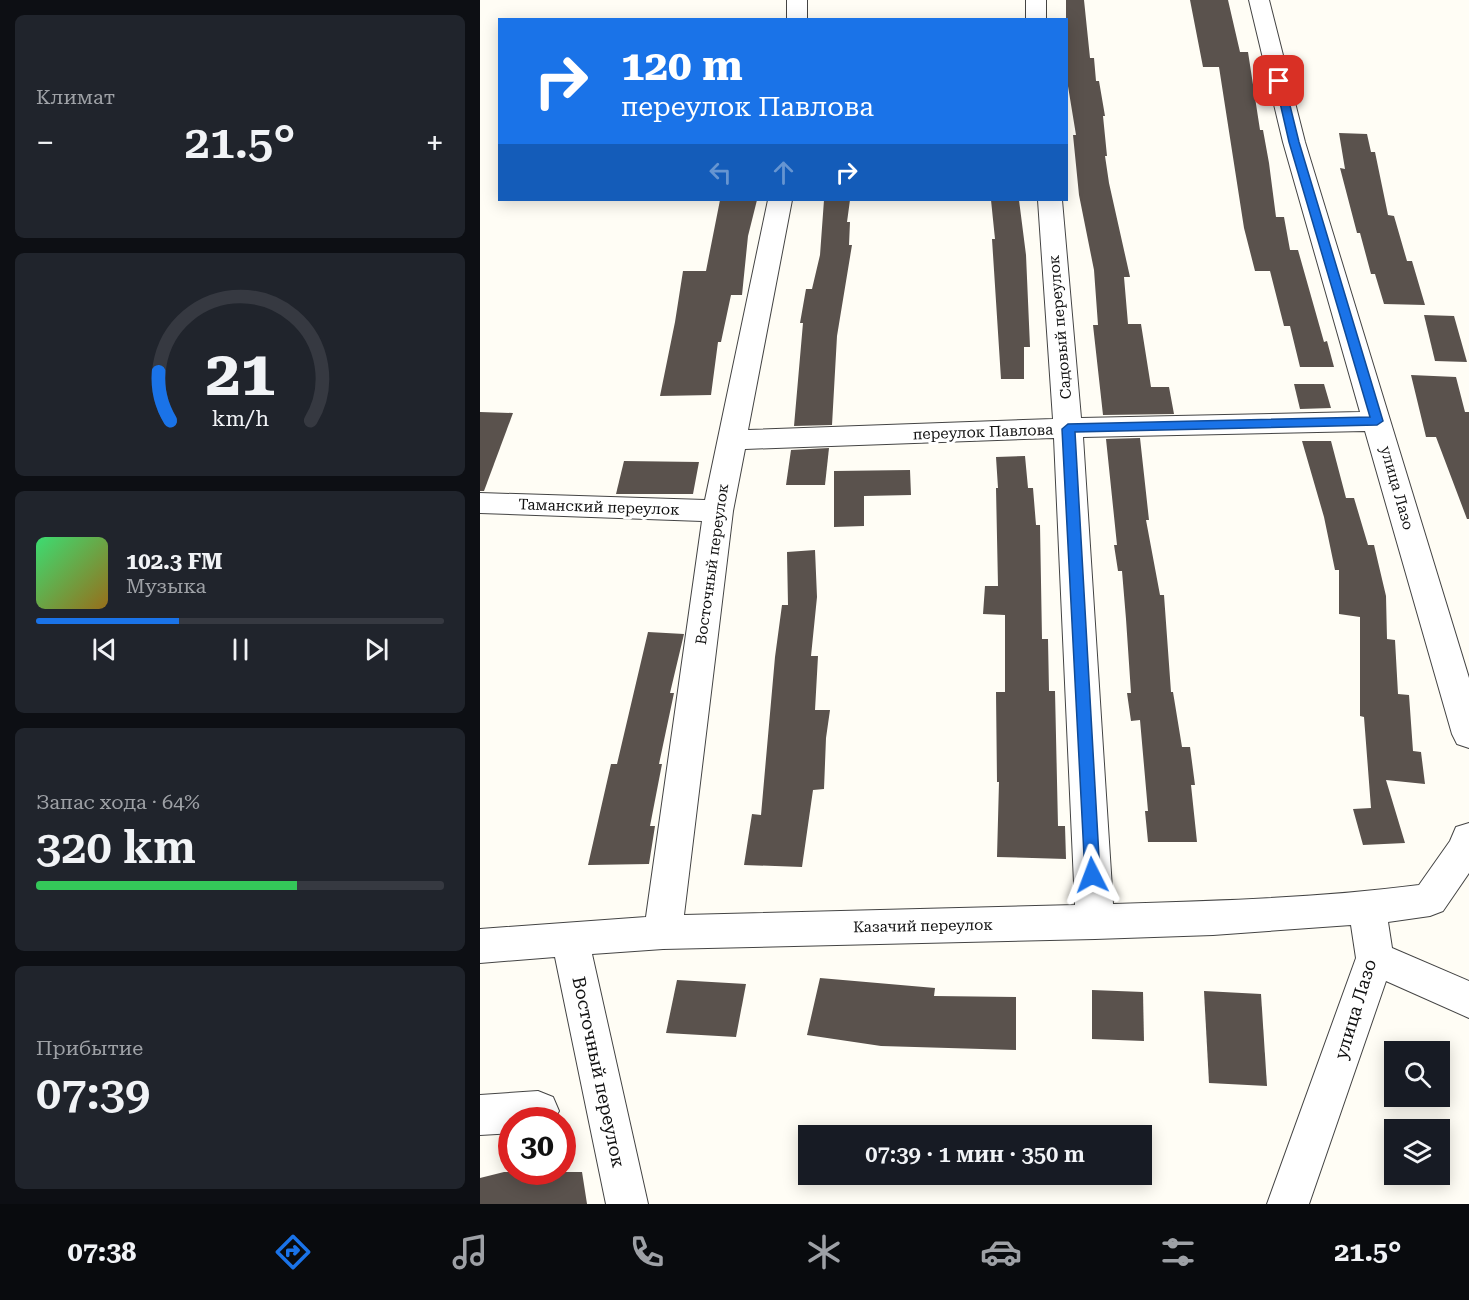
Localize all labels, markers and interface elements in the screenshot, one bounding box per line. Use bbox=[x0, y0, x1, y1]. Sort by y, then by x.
text: 120 m bbox=[621, 41, 743, 90]
icon: right bbox=[522, 42, 600, 120]
pin bbox=[1253, 55, 1304, 106]
icon: arrive bbox=[1262, 64, 1295, 97]
text: Климат bbox=[36, 85, 115, 109]
text: переулок Павлова bbox=[621, 91, 874, 123]
text: 21.5° bbox=[184, 116, 296, 169]
text: − bbox=[36, 123, 54, 162]
text: + bbox=[426, 123, 444, 162]
icon: left bbox=[704, 156, 737, 189]
icon: ahead bbox=[767, 156, 800, 189]
icon: right bbox=[830, 156, 863, 189]
street label: Садовый переулок bbox=[1045, 254, 1075, 400]
text: 21 bbox=[205, 337, 275, 410]
text: km/h bbox=[211, 407, 269, 432]
street label: переулок Павлова bbox=[912, 421, 1054, 443]
street label: улица Лазо bbox=[1376, 444, 1418, 532]
street label: Восточный переулок bbox=[692, 482, 732, 646]
street label: Таманский переулок bbox=[518, 495, 680, 519]
text: 102.3 FM bbox=[126, 549, 223, 574]
text: Музыка bbox=[126, 574, 206, 598]
icon: previous bbox=[88, 633, 121, 666]
icon: pause bbox=[224, 633, 257, 666]
icon: next bbox=[360, 633, 393, 666]
text: Запас хода · 64% bbox=[36, 790, 200, 814]
text: 320 km bbox=[36, 821, 196, 874]
position arrow bbox=[1060, 843, 1124, 907]
street label: Казачий переулок bbox=[853, 916, 994, 936]
street label: улица Лазо bbox=[1330, 956, 1380, 1062]
street label: Восточный переулок bbox=[568, 974, 630, 1170]
text: Прибытие bbox=[36, 1036, 143, 1060]
map controls bbox=[1384, 1041, 1450, 1185]
button: search bbox=[1384, 1041, 1450, 1107]
text: 07:39 bbox=[36, 1067, 150, 1120]
speed limit sign: 30 bbox=[498, 1107, 576, 1185]
button: layers bbox=[1384, 1119, 1450, 1185]
text: 07:39 · 1 мин · 350 m bbox=[865, 1142, 1085, 1167]
icon: directions bbox=[272, 1231, 314, 1273]
icon: music bbox=[449, 1231, 491, 1273]
icon: phone bbox=[626, 1231, 668, 1273]
icon: climate bbox=[803, 1231, 845, 1273]
icon: car bbox=[980, 1231, 1022, 1273]
icon: filters bbox=[1157, 1231, 1199, 1273]
text: 07:38 bbox=[68, 1236, 136, 1268]
text: 21.5° bbox=[1334, 1236, 1401, 1268]

